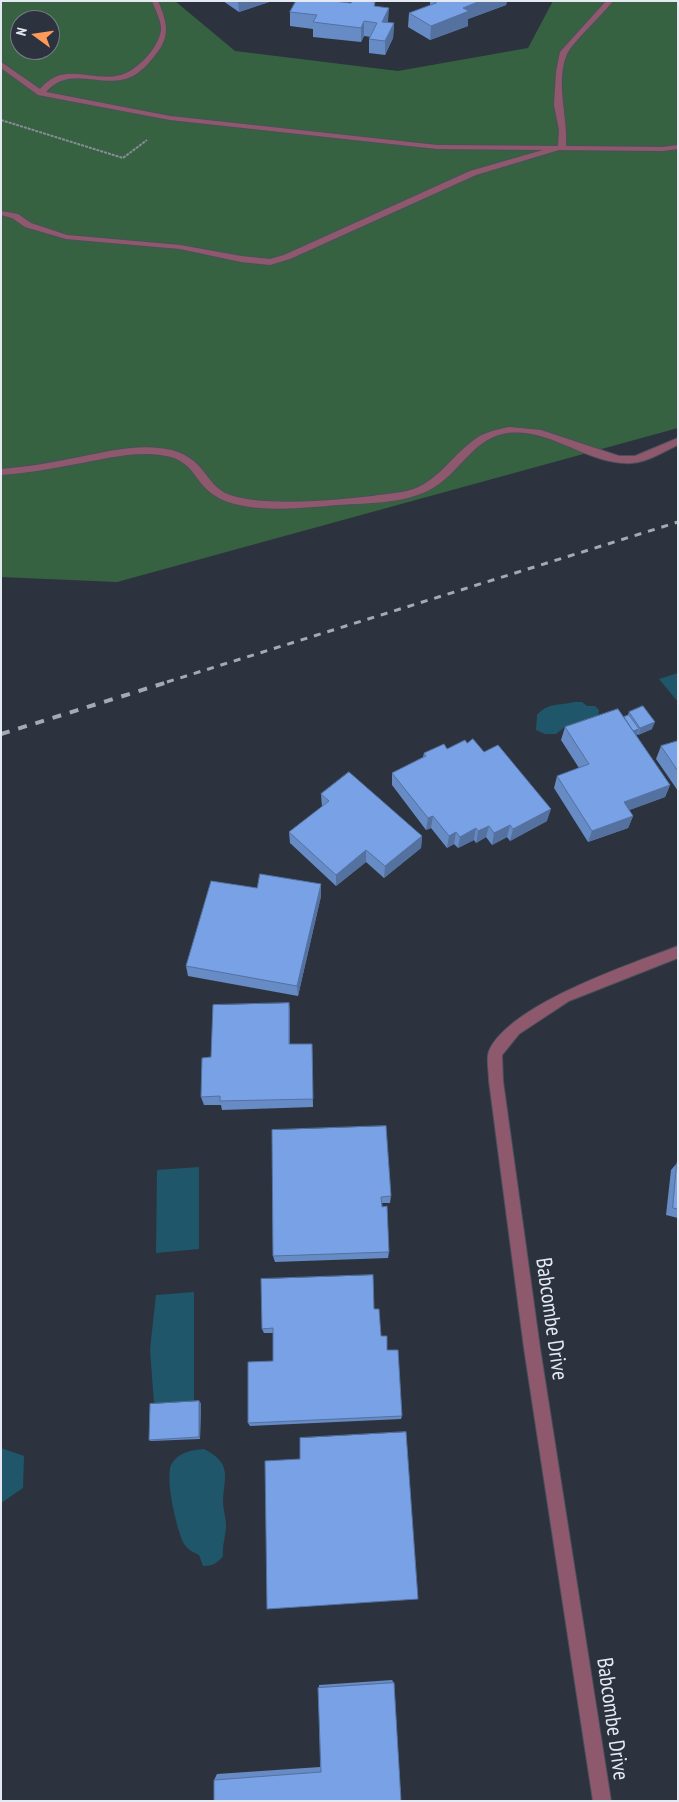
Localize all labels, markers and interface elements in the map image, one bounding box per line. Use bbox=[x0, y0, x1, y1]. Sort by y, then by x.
north arrow bbox=[10, 10, 60, 60]
text: N bbox=[12, 26, 31, 37]
street label: Babcombe Drive bbox=[529, 1256, 573, 1382]
street label: Babcombe Drive bbox=[590, 1656, 634, 1782]

